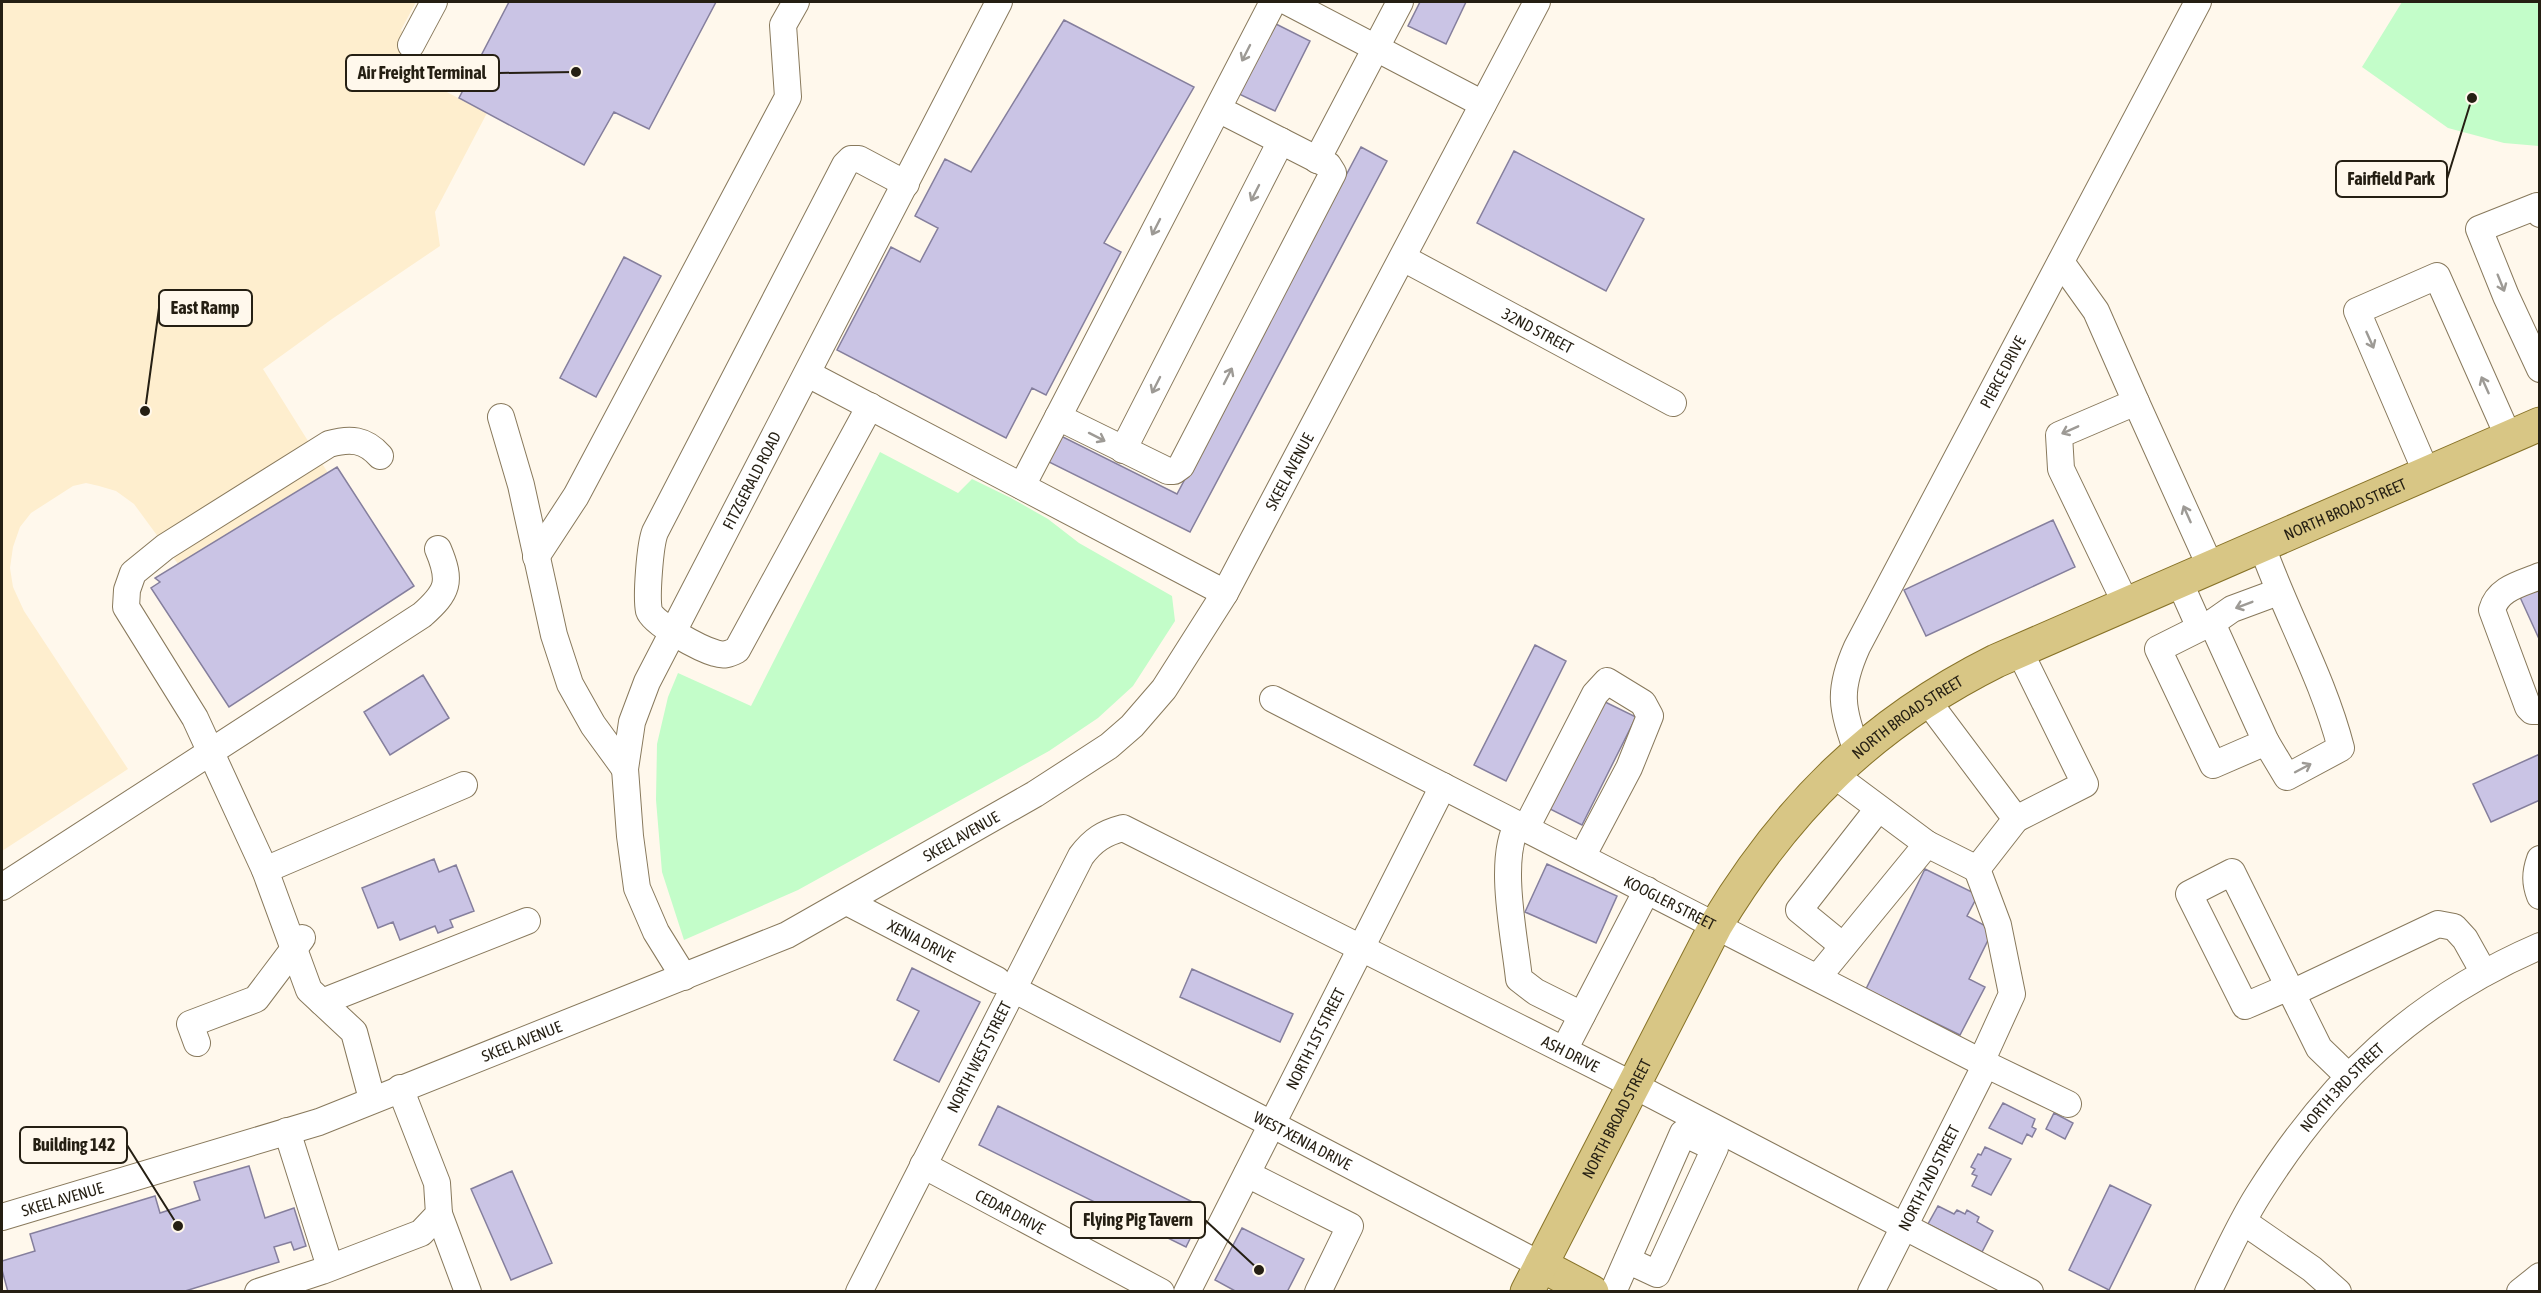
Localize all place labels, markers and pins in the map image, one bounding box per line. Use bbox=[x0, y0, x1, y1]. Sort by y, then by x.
callout: Air Freight Terminal bbox=[346, 55, 499, 91]
callout: Fairfield Park bbox=[2336, 161, 2447, 197]
callout: East Ramp bbox=[159, 290, 252, 326]
callout: Building 142 bbox=[20, 1127, 127, 1163]
callout: Flying Pig Tavern bbox=[1071, 1202, 1205, 1238]

